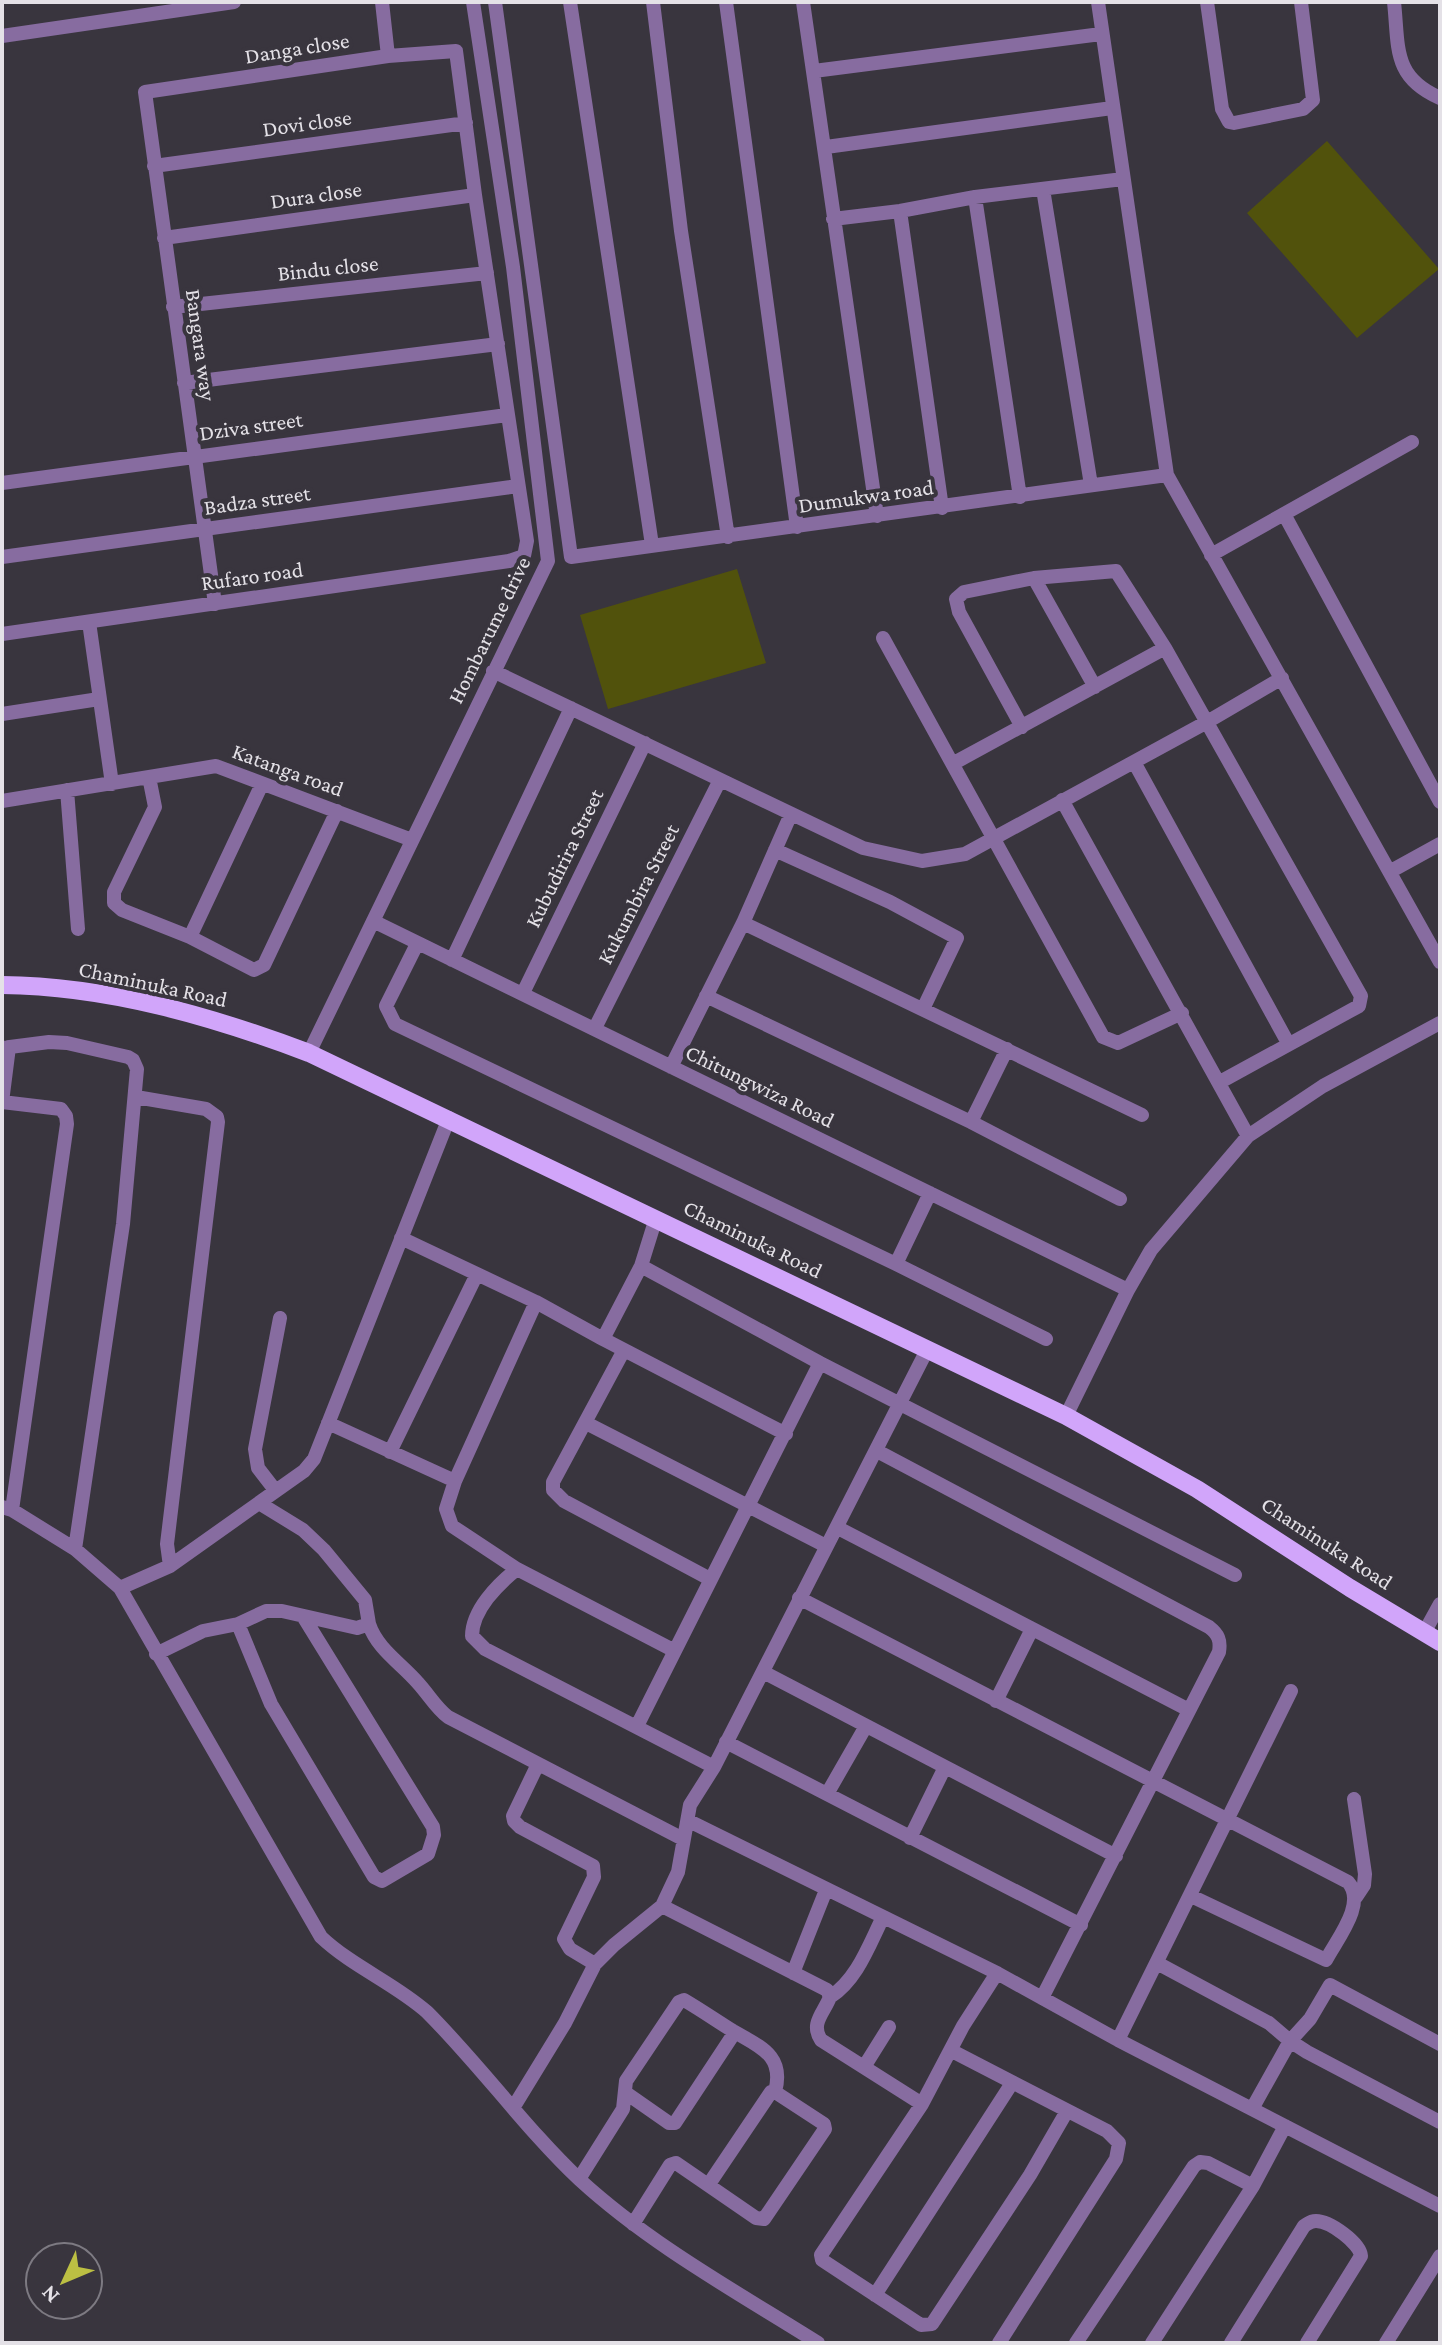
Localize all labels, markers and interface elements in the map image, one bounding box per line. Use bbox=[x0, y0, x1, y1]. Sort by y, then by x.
street label: Danga close bbox=[243, 27, 351, 69]
street label: Dovi close bbox=[261, 104, 353, 142]
street label: Dura close bbox=[269, 176, 363, 214]
street label: Bindu close bbox=[276, 250, 380, 286]
street label: Bangara way bbox=[181, 287, 221, 403]
street label: Dziva street bbox=[198, 406, 305, 446]
street label: Dumukwa road bbox=[797, 474, 936, 518]
street label: Badza street bbox=[202, 480, 313, 520]
street label: Hombarume drive bbox=[443, 552, 535, 708]
street label: Rufaro road bbox=[199, 556, 305, 596]
street label: Katanga road bbox=[229, 738, 347, 802]
street label: Kubudirira Street bbox=[520, 784, 609, 931]
street label: Kukumbira Street bbox=[592, 819, 684, 968]
street label: Chaminuka Road bbox=[76, 956, 230, 1012]
street label: Chitungwiza Road bbox=[682, 1039, 839, 1133]
street label: Chaminuka Road bbox=[680, 1195, 827, 1284]
street label: Chaminuka Road bbox=[1257, 1491, 1398, 1595]
north arrow bbox=[24, 2241, 104, 2321]
text: N bbox=[36, 2280, 64, 2309]

